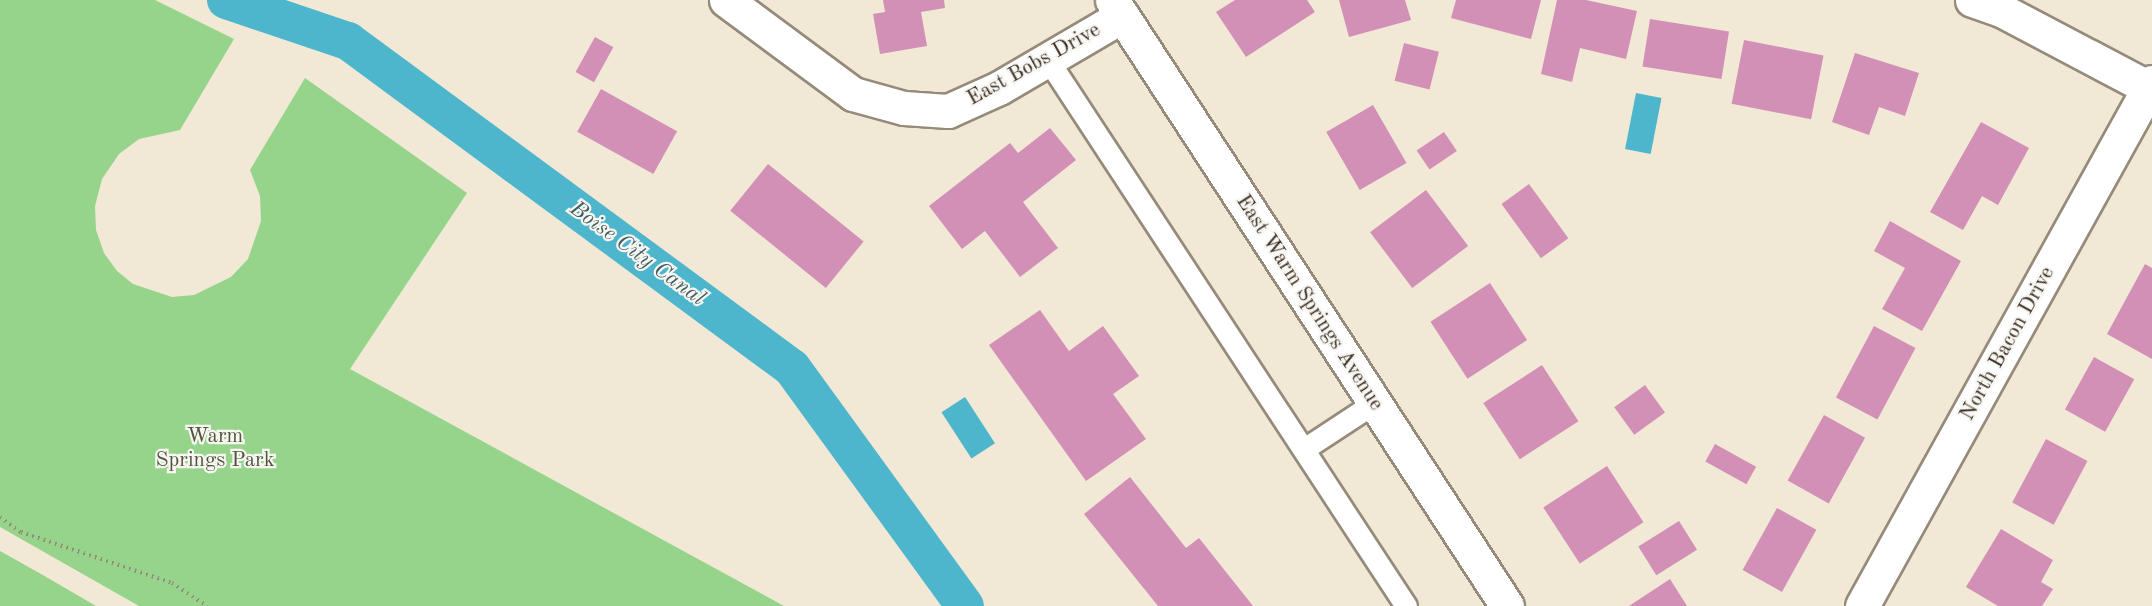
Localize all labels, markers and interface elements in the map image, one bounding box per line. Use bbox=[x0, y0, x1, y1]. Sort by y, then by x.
street label: East Bobs Drive bbox=[963, 18, 1105, 112]
street label: East Warm Springs Avenue bbox=[1230, 190, 1388, 416]
water label: Boise City Canal bbox=[564, 196, 710, 312]
street label: North Bacon Drive bbox=[1955, 263, 2061, 425]
park label: Warm Springs Park bbox=[155, 424, 275, 474]

